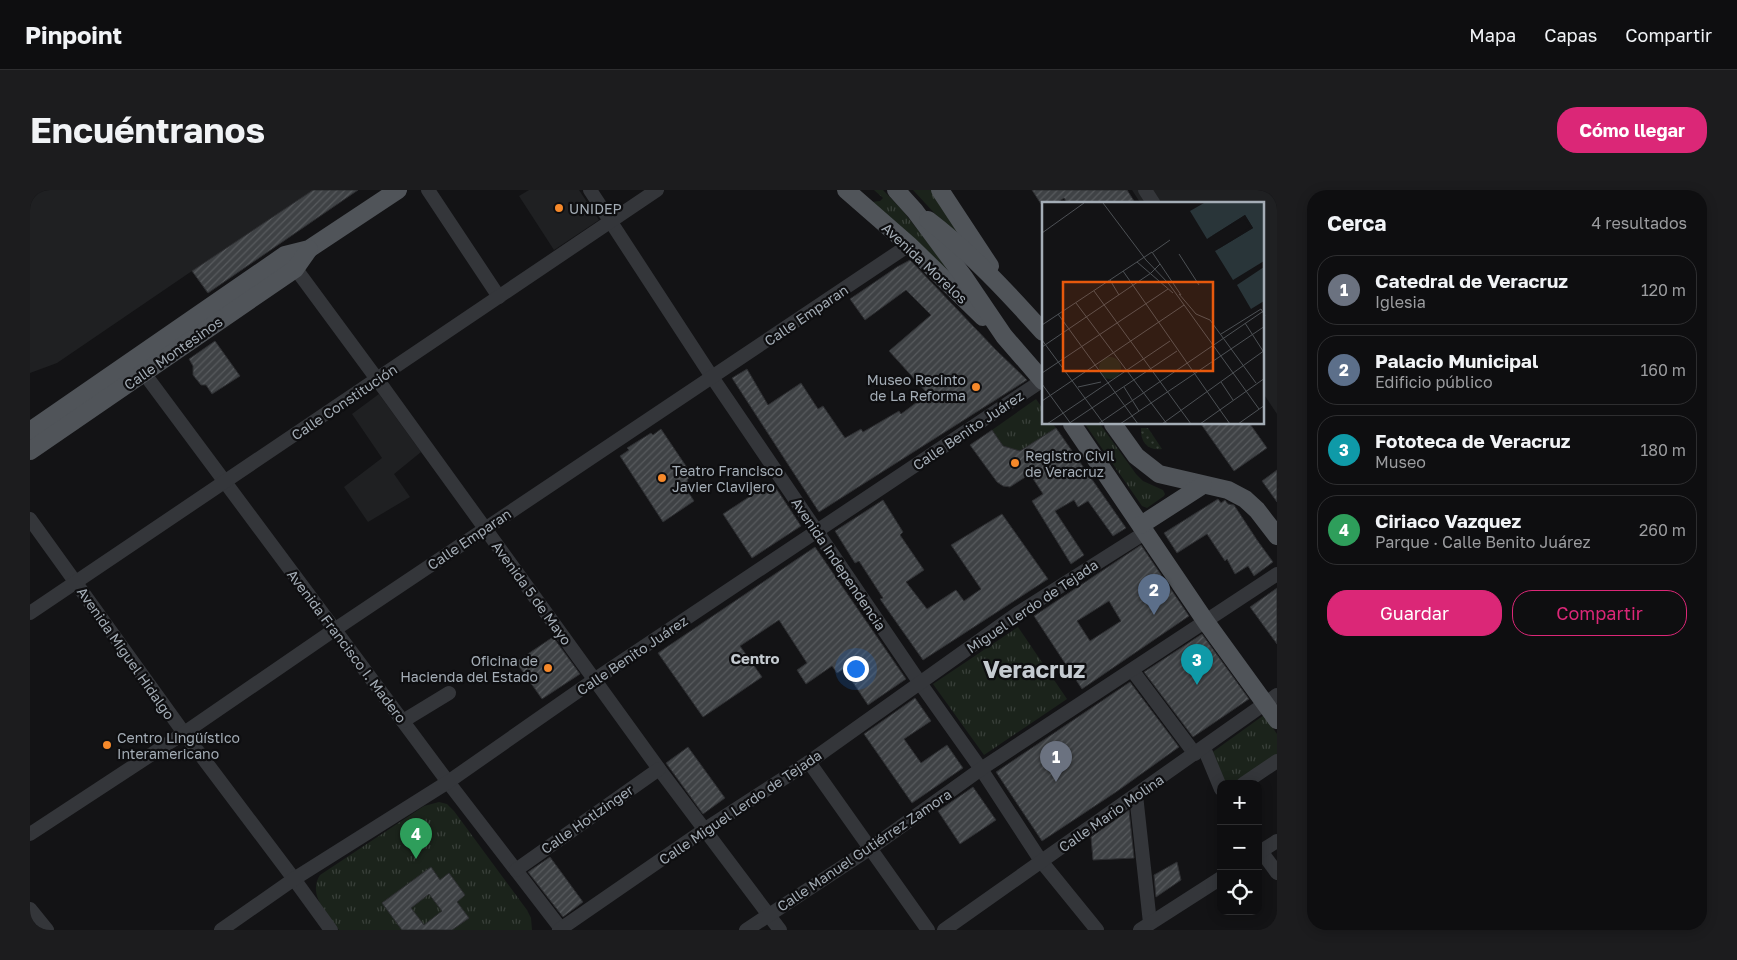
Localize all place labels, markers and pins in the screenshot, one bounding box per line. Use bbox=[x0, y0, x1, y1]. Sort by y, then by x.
place label: UNIDEP bbox=[569, 200, 622, 217]
marker: UNIDEP bbox=[553, 202, 565, 214]
place label: Museo Recinto de La Reforma bbox=[867, 371, 966, 404]
marker: Museo Recinto de La Reforma bbox=[970, 381, 982, 393]
place label: Registro Civil de Veracruz bbox=[1025, 447, 1114, 480]
marker: Registro Civil de Veracruz bbox=[1009, 457, 1021, 469]
place label: Teatro Francisco Javier Clavijero bbox=[672, 462, 783, 495]
marker: Teatro Francisco Javier Clavijero bbox=[656, 472, 668, 484]
pin: 2 bbox=[1138, 574, 1170, 615]
pin: 3 bbox=[1181, 644, 1213, 685]
place label: Oficina de Hacienda del Estado bbox=[400, 652, 538, 685]
marker: Oficina de Hacienda del Estado bbox=[542, 662, 554, 674]
place label: Centro Lingüístico Interamericano bbox=[117, 729, 240, 762]
marker: Centro Lingüístico Interamericano bbox=[101, 739, 113, 751]
pin: 1 bbox=[1040, 741, 1072, 782]
pin: 4 bbox=[400, 818, 432, 859]

